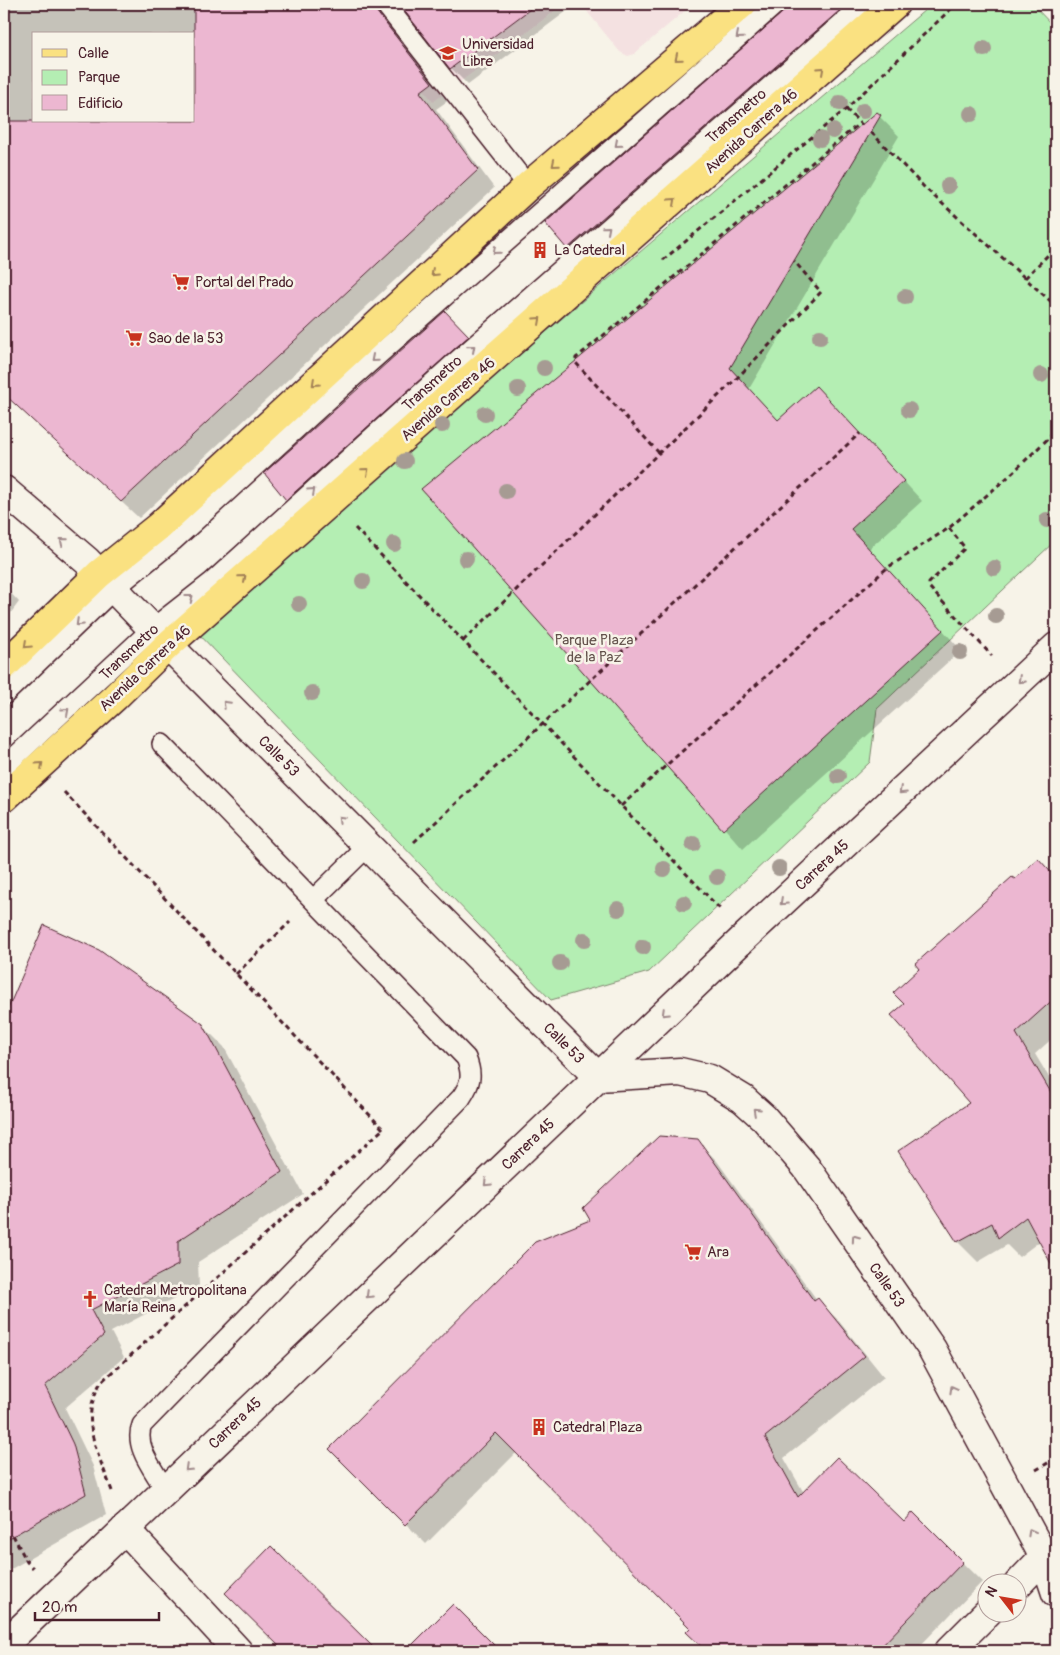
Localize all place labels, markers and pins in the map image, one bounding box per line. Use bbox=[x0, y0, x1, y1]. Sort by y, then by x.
place label: Universidad Libre bbox=[462, 35, 534, 71]
school or university icon: Universidad Libre bbox=[438, 43, 458, 63]
building icon: La Catedral bbox=[530, 240, 550, 260]
place label: La Catedral bbox=[554, 241, 625, 260]
supermarket icon: Portal del Prado bbox=[171, 272, 191, 292]
place label: Portal del Prado bbox=[195, 273, 294, 292]
supermarket icon: Sao de la 53 bbox=[124, 328, 144, 348]
place label: Sao de la 53 bbox=[148, 329, 223, 348]
supermarket icon: Ara bbox=[683, 1242, 703, 1262]
place label: Ara bbox=[707, 1243, 729, 1262]
place label: Catedral Metropolitana María Reina bbox=[104, 1281, 247, 1317]
church icon: Catedral Metropolitana María Reina bbox=[80, 1289, 100, 1309]
building icon: Catedral Plaza bbox=[529, 1417, 549, 1437]
place label: Catedral Plaza bbox=[553, 1418, 642, 1437]

